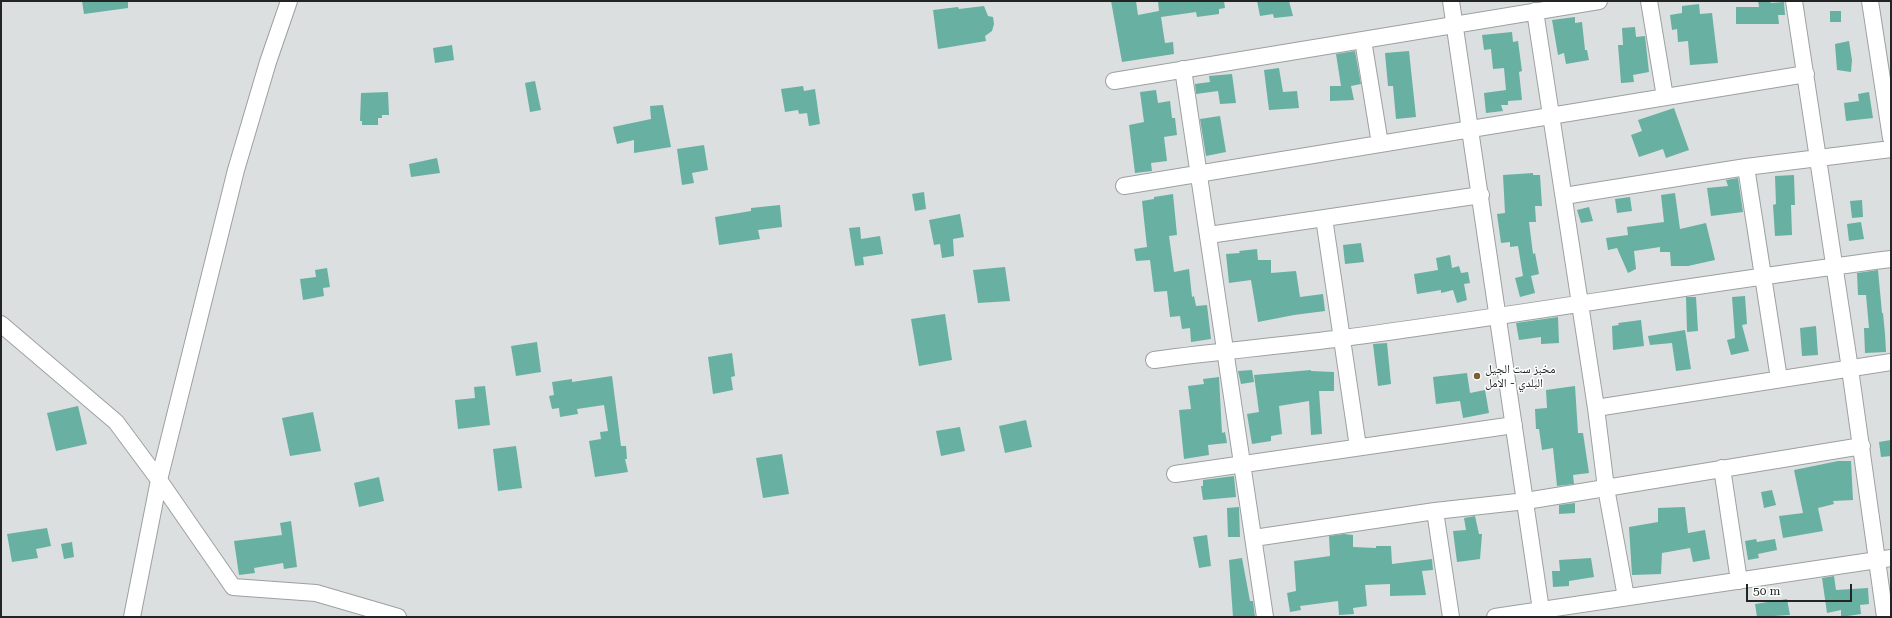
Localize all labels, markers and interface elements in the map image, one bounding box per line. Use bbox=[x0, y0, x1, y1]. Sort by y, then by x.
place label: مخبز ست الجيل البلدي - الامل bbox=[1485, 362, 1555, 390]
marker: مخبز ست الجيل البلدي - الامل bbox=[1472, 371, 1482, 381]
scale bar bbox=[1748, 576, 1854, 602]
text: 50 m bbox=[1753, 584, 1780, 598]

